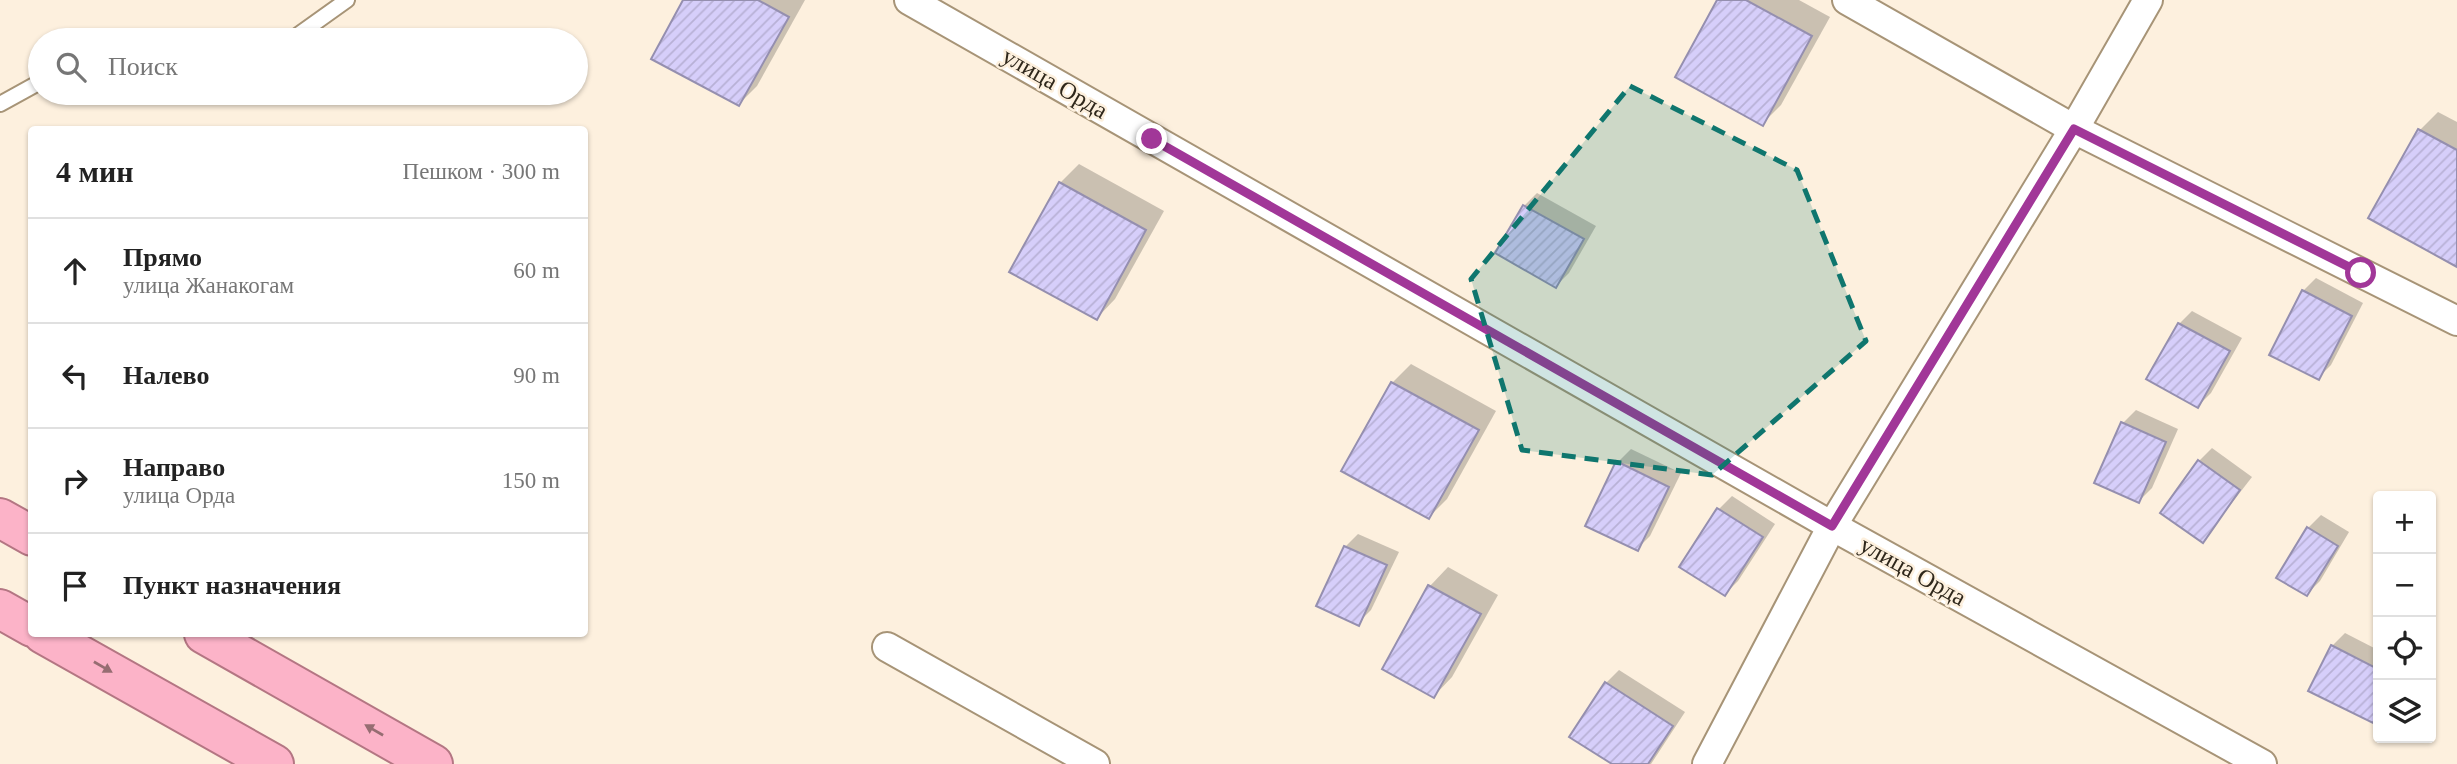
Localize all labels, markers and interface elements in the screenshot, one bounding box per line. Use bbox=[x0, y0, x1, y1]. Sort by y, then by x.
search box bbox=[28, 28, 588, 105]
street label: улица Орда bbox=[998, 42, 1113, 124]
icon: search bbox=[52, 48, 90, 86]
text: Поиск bbox=[108, 52, 178, 81]
route end bbox=[1136, 123, 1167, 154]
text: 4 мин bbox=[56, 155, 134, 188]
text: Пешком · 300 m bbox=[403, 159, 560, 184]
text: Прямо bbox=[123, 243, 202, 272]
icon: ahead bbox=[56, 252, 94, 290]
route start bbox=[2345, 257, 2376, 288]
text: 60 m bbox=[513, 258, 560, 283]
text: улица Жанакогам bbox=[123, 273, 294, 298]
icon: left bbox=[56, 357, 94, 395]
text: Налево bbox=[123, 361, 209, 390]
text: 90 m bbox=[513, 363, 560, 388]
text: Направо bbox=[123, 453, 225, 482]
icon: right bbox=[56, 462, 94, 500]
text: 150 m bbox=[502, 468, 560, 493]
text: улица Орда bbox=[123, 483, 235, 508]
map controls bbox=[2373, 491, 2436, 743]
button: + bbox=[2373, 491, 2436, 554]
street label: улица Орда bbox=[1855, 531, 1971, 611]
button: − bbox=[2373, 554, 2436, 617]
icon: arrive bbox=[56, 567, 94, 605]
text: Пункт назначения bbox=[123, 571, 341, 600]
button: locate bbox=[2373, 617, 2436, 680]
one-way arrow bbox=[93, 661, 112, 673]
button: layers bbox=[2373, 680, 2436, 743]
one-way arrow bbox=[364, 724, 384, 736]

